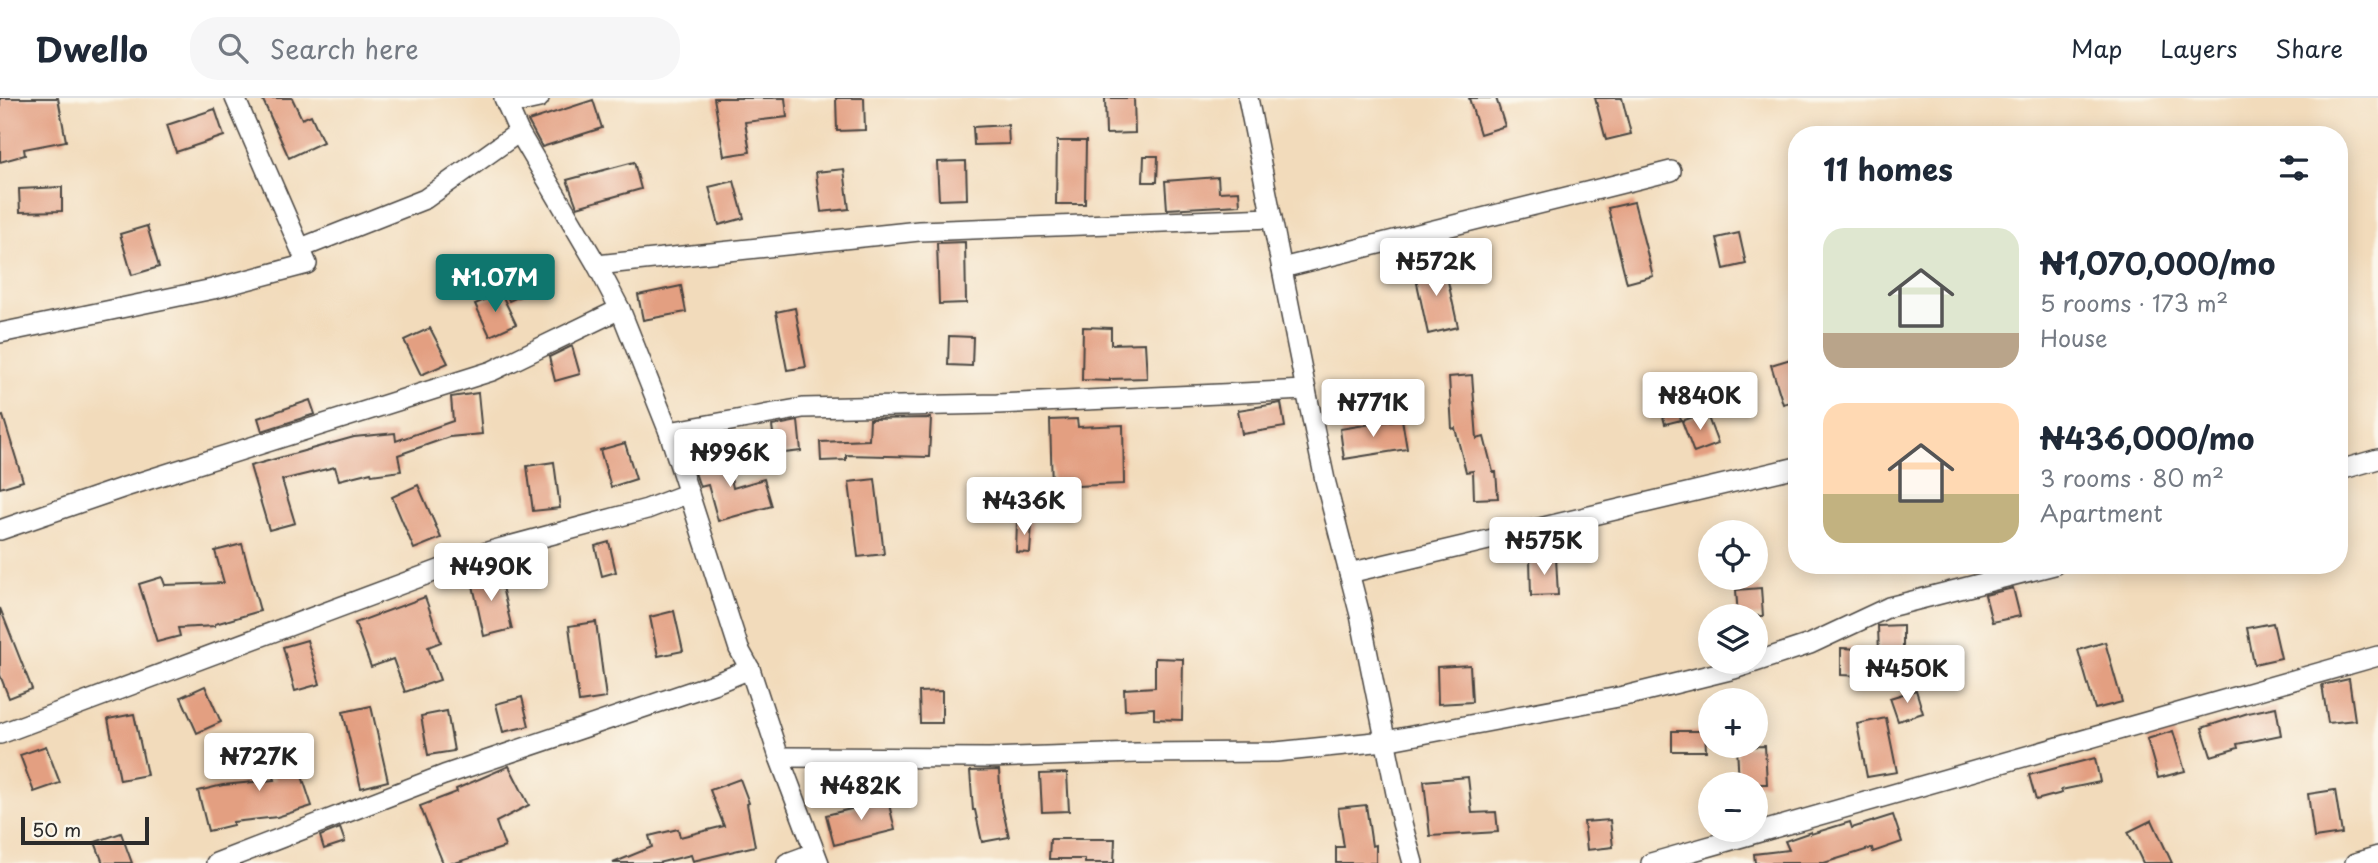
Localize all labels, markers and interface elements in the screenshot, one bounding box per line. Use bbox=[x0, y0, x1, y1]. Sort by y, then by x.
search box bbox=[190, 17, 680, 80]
text: Dwello bbox=[35, 23, 148, 73]
icon: search bbox=[214, 29, 252, 67]
text: Search here bbox=[270, 29, 419, 68]
text: Map bbox=[2071, 30, 2122, 66]
text: Layers bbox=[2160, 30, 2237, 66]
text: Share bbox=[2275, 30, 2343, 66]
text: 11 homes bbox=[1823, 146, 1953, 191]
icon: filters bbox=[2275, 149, 2313, 187]
pin: ₦572K bbox=[1387, 238, 1485, 298]
text: ₦1,070,000/mo bbox=[2040, 240, 2275, 285]
text: ₦572K bbox=[1396, 243, 1476, 278]
pin: ₦1.07M bbox=[438, 254, 552, 314]
icon: home bbox=[1879, 256, 1963, 340]
text: ₦1.07M bbox=[452, 259, 538, 294]
text: 5 rooms · 173 m² bbox=[2040, 285, 2228, 320]
text: House bbox=[2040, 320, 2107, 355]
pin: ₦840K bbox=[1651, 372, 1749, 432]
text: ₦840K bbox=[1659, 377, 1741, 412]
pin: ₦771K bbox=[1324, 380, 1422, 439]
text: ₦771K bbox=[1338, 384, 1408, 419]
text: ₦436,000/mo bbox=[2040, 415, 2254, 460]
pin: ₦996K bbox=[681, 430, 779, 489]
icon: home bbox=[1879, 431, 1963, 515]
text: ₦996K bbox=[690, 434, 770, 469]
text: 3 rooms · 80 m² bbox=[2040, 460, 2224, 495]
pin: ₦436K bbox=[975, 478, 1073, 537]
text: ₦436K bbox=[983, 482, 1065, 517]
text: Apartment bbox=[2040, 495, 2163, 530]
pin: ₦575K bbox=[1495, 518, 1593, 577]
map controls bbox=[1698, 520, 1768, 842]
button: locate bbox=[1698, 520, 1768, 590]
text: ₦575K bbox=[1505, 522, 1583, 557]
pin: ₦490K bbox=[442, 544, 540, 603]
text: ₦490K bbox=[450, 548, 532, 583]
button: layers bbox=[1698, 604, 1768, 674]
pin: ₦450K bbox=[1858, 646, 1956, 705]
text: ₦450K bbox=[1866, 650, 1948, 685]
button: + bbox=[1698, 688, 1768, 758]
pin: ₦727K bbox=[210, 734, 308, 793]
text: ₦727K bbox=[220, 738, 298, 773]
pin: ₦482K bbox=[812, 762, 910, 822]
text: ₦482K bbox=[821, 767, 901, 802]
button: − bbox=[1698, 772, 1768, 842]
scale bar bbox=[21, 814, 149, 846]
text: 50 m bbox=[32, 815, 81, 843]

